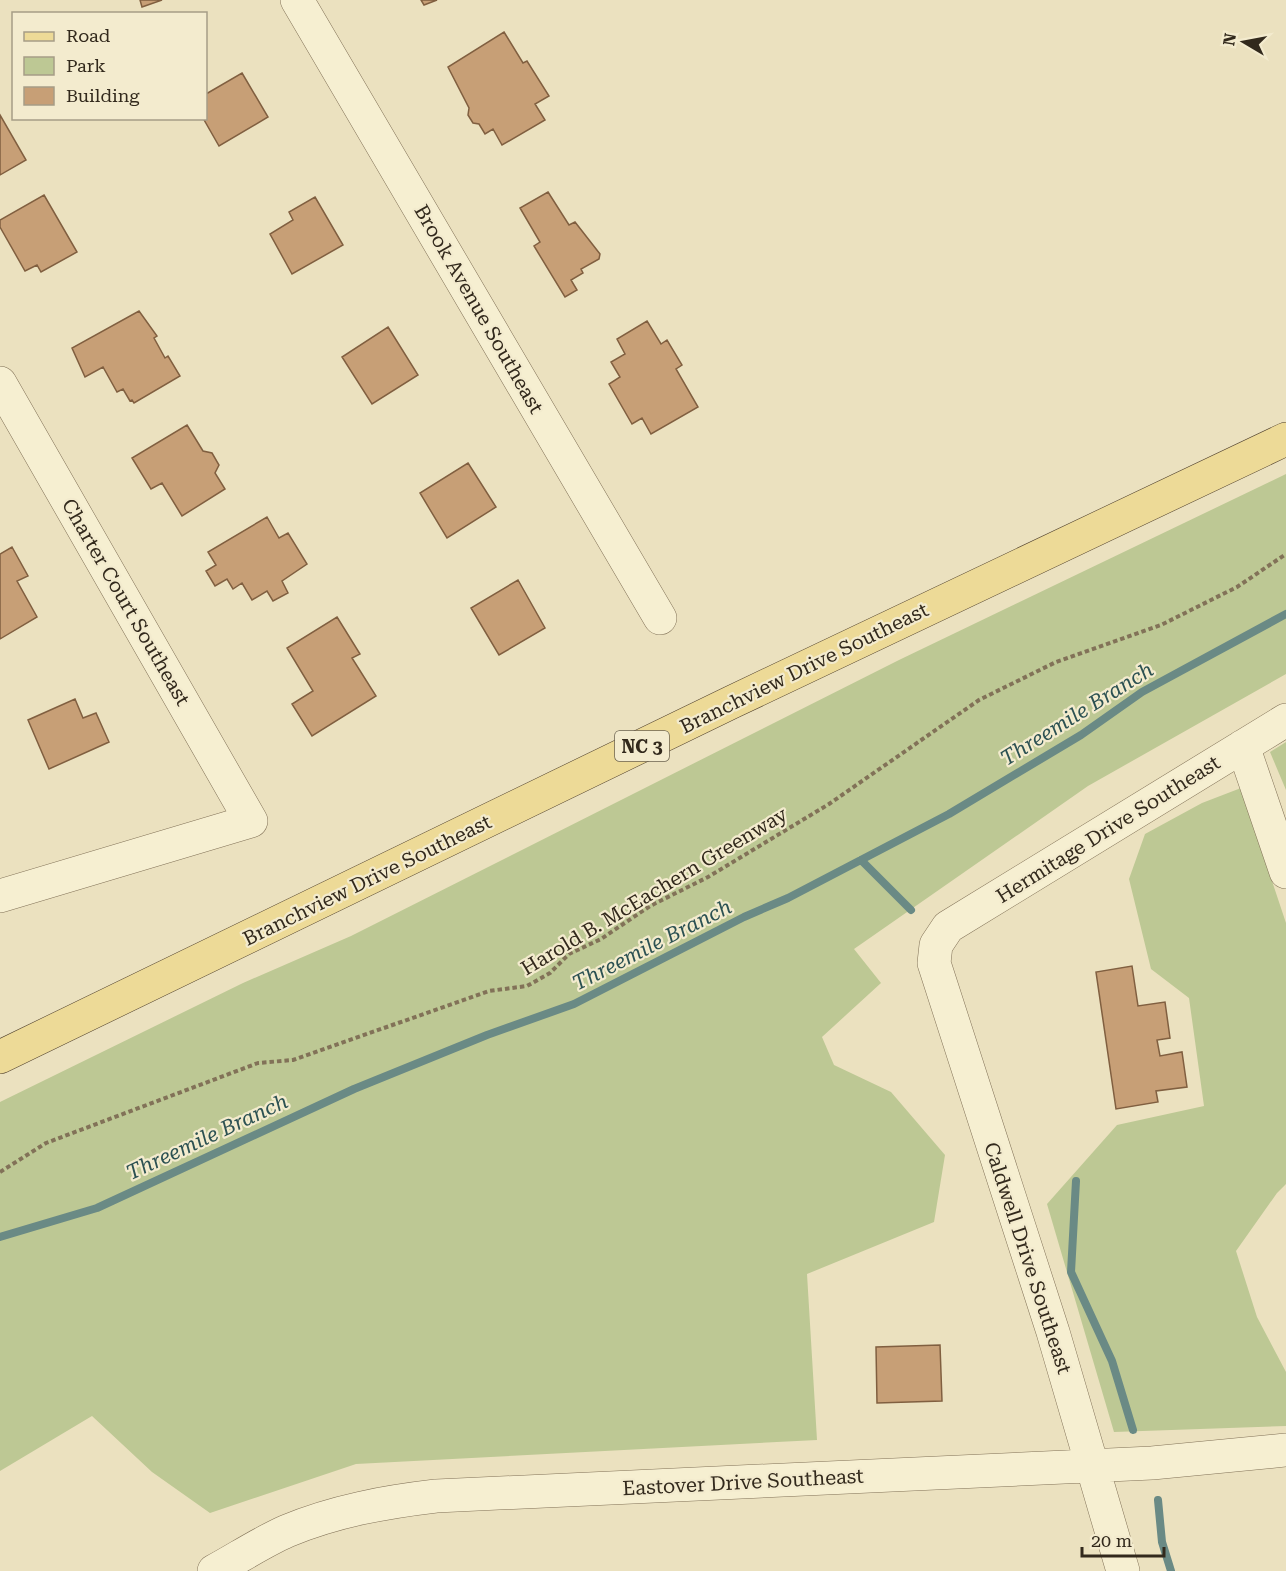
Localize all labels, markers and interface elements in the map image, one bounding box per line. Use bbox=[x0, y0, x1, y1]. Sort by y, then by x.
legend bbox=[12, 12, 207, 120]
north arrow bbox=[1214, 12, 1274, 72]
text: Road bbox=[66, 25, 111, 46]
text: N bbox=[1219, 32, 1240, 47]
text: Park bbox=[66, 55, 106, 76]
text: Building bbox=[66, 85, 140, 106]
street label: Brook Avenue Southeast bbox=[409, 200, 549, 418]
street label: Charter Court Southeast bbox=[57, 494, 195, 710]
street label: Branchview Drive Southeast bbox=[676, 597, 933, 739]
water label: Threemile Branch bbox=[996, 657, 1158, 771]
road number: NC 3 bbox=[615, 731, 669, 761]
street label: Hermitage Drive Southeast bbox=[992, 750, 1225, 908]
street label: Harold B. McEachern Greenway bbox=[517, 802, 792, 980]
street label: Branchview Drive Southeast bbox=[239, 809, 496, 951]
water label: Threemile Branch bbox=[568, 894, 736, 996]
water label: Threemile Branch bbox=[122, 1089, 292, 1185]
street label: Caldwell Drive Southeast bbox=[979, 1139, 1077, 1377]
street label: Eastover Drive Southeast bbox=[622, 1464, 865, 1500]
scale bar bbox=[1082, 1520, 1164, 1558]
text: 20 m bbox=[1091, 1530, 1132, 1551]

